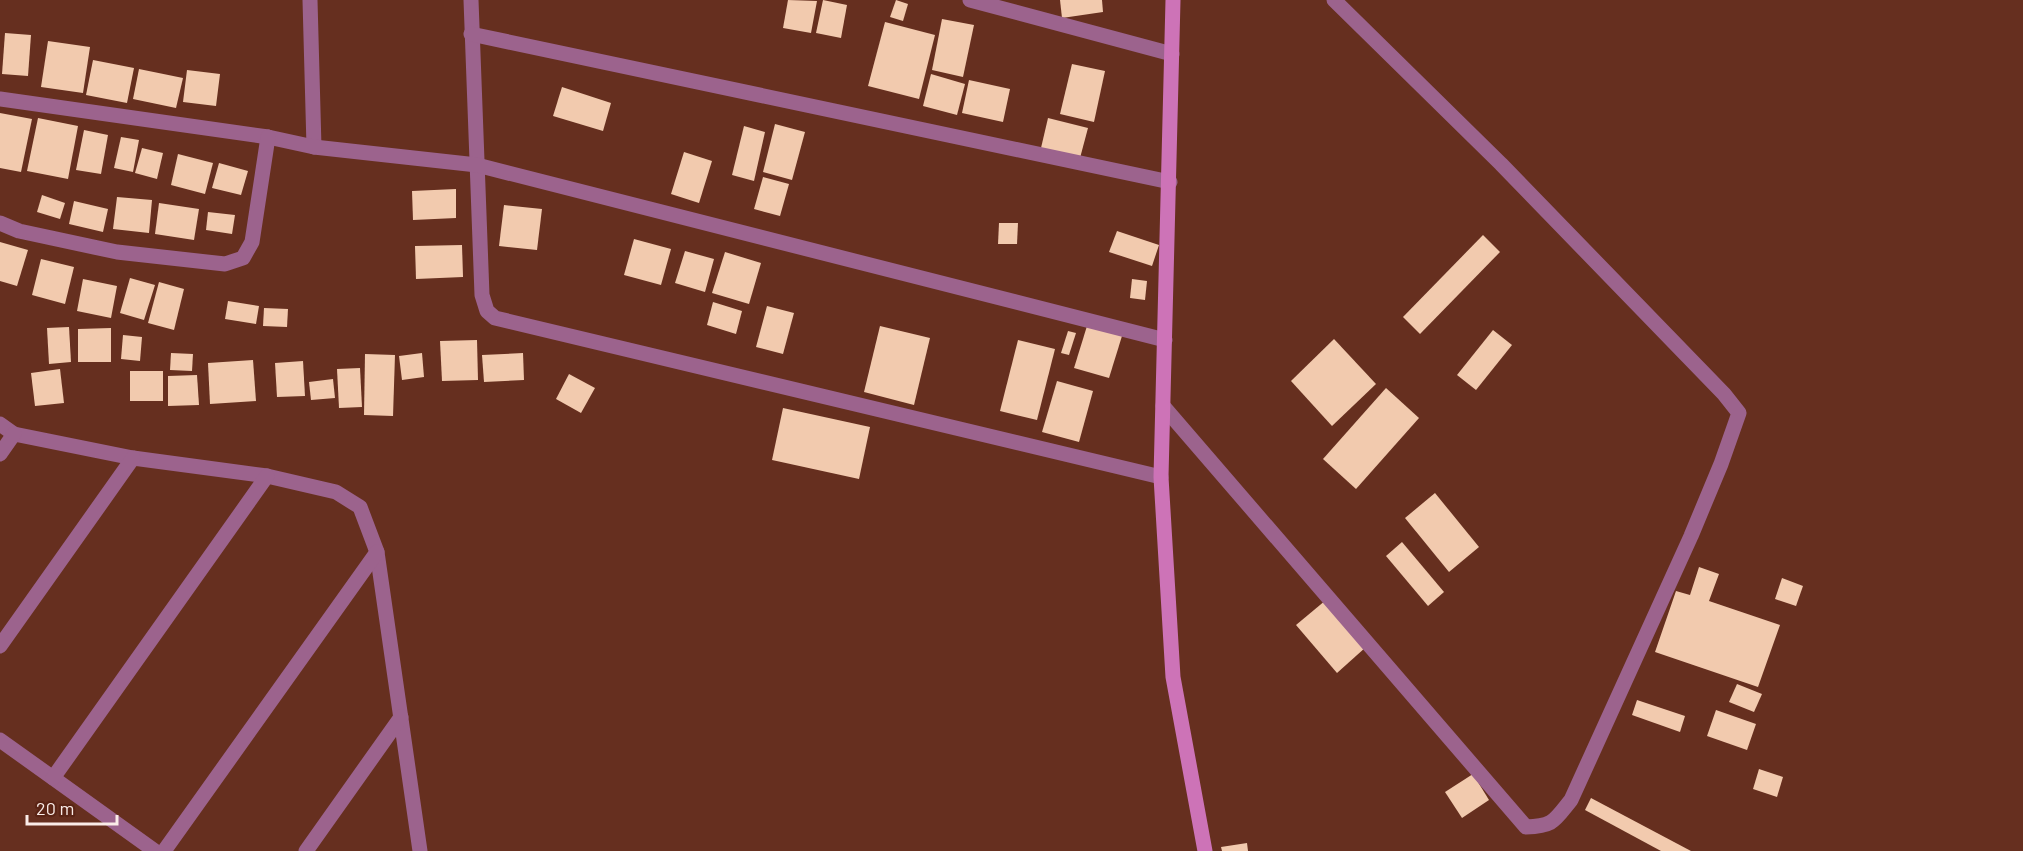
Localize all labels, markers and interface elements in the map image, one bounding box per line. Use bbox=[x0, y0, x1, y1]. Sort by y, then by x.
scale bar bbox=[27, 788, 117, 826]
text: 20 m bbox=[36, 797, 74, 819]

